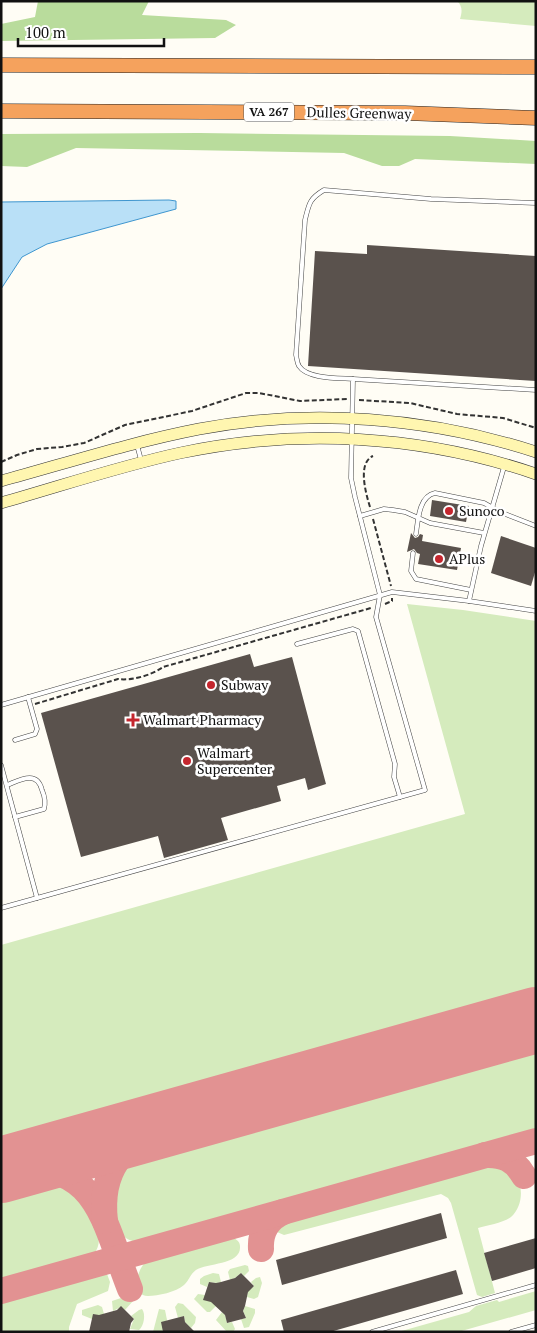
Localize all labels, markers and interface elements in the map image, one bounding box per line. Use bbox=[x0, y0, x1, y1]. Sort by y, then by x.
scale bar bbox=[18, 15, 164, 47]
text: 100 m bbox=[25, 22, 66, 42]
road number: VA 267 bbox=[244, 102, 294, 121]
street label: Dulles Greenway bbox=[307, 102, 412, 123]
place label: Sunoco bbox=[459, 501, 505, 520]
marker: Sunoco bbox=[443, 505, 455, 517]
place label: APlus bbox=[449, 549, 485, 568]
marker: APlus bbox=[433, 553, 445, 565]
place label: Subway bbox=[221, 675, 269, 694]
marker: Subway bbox=[205, 679, 217, 691]
place label: Walmart Pharmacy bbox=[143, 710, 262, 729]
marker: Walmart Pharmacy bbox=[127, 714, 139, 726]
place label: Walmart Supercenter bbox=[197, 743, 273, 778]
marker: Walmart Supercenter bbox=[181, 755, 193, 767]

